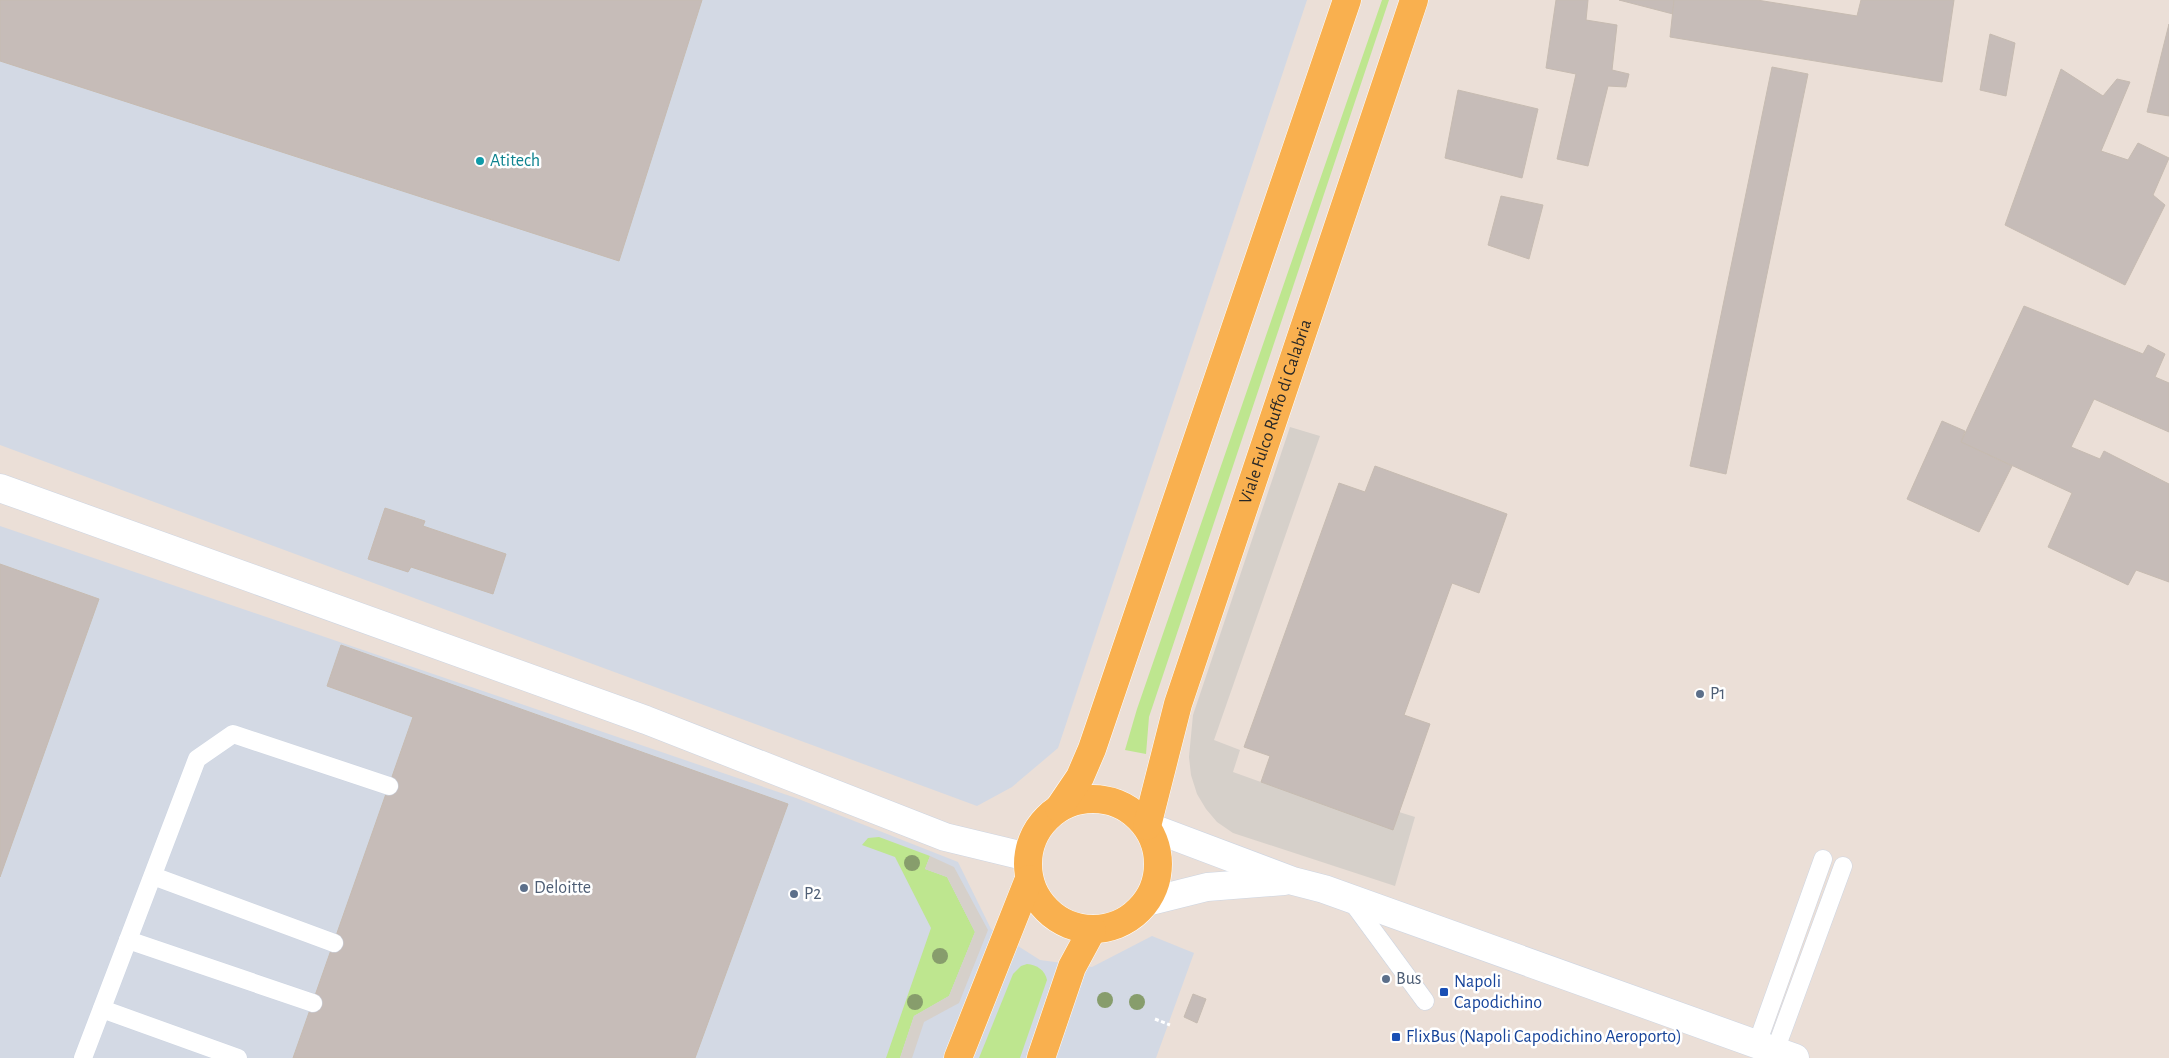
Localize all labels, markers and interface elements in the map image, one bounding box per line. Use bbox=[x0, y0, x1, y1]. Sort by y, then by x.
place label: Atitech bbox=[490, 152, 540, 170]
marker: Atitech bbox=[474, 155, 486, 167]
street label: Viale Fulco Ruffo di Calabria bbox=[1237, 317, 1315, 507]
place label: P1 bbox=[1710, 685, 1726, 703]
marker: P1 bbox=[1694, 688, 1706, 700]
place label: Deloitte bbox=[534, 879, 591, 897]
marker: Deloitte bbox=[518, 882, 530, 894]
place label: P2 bbox=[804, 885, 822, 903]
marker: P2 bbox=[788, 888, 800, 900]
place label: Bus bbox=[1396, 970, 1422, 988]
marker: Bus bbox=[1380, 973, 1392, 985]
place label: Napoli Capodichino bbox=[1454, 973, 1542, 1012]
marker: Napoli Capodichino bbox=[1438, 986, 1450, 998]
place label: FlixBus (Napoli Capodichino Aeroporto) bbox=[1406, 1028, 1682, 1046]
marker: FlixBus (Napoli Capodichino Aeroporto) bbox=[1390, 1031, 1402, 1043]

